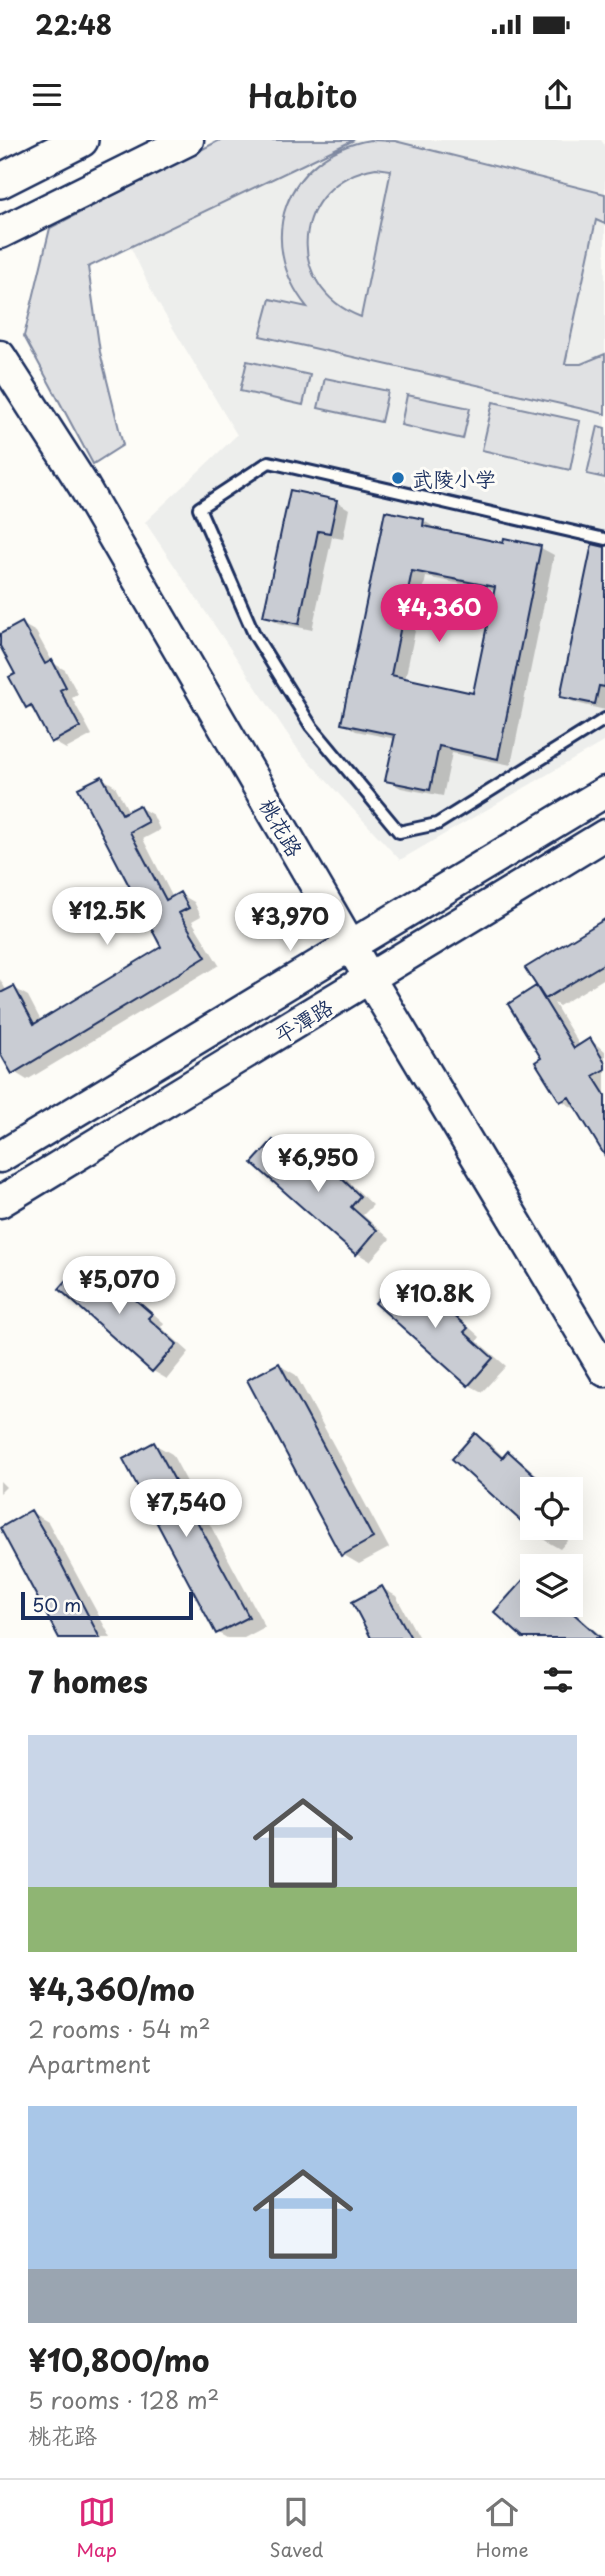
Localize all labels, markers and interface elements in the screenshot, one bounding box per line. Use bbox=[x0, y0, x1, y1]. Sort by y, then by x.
text: 22:48 bbox=[35, 5, 112, 44]
text: Habito bbox=[247, 71, 358, 119]
icon: menu bbox=[28, 76, 66, 114]
icon: share bbox=[539, 76, 577, 114]
place label: 武陵小学 bbox=[412, 462, 496, 494]
marker: 武陵小学 bbox=[390, 470, 406, 486]
pin: ¥4,360 bbox=[382, 584, 496, 644]
text: ¥4,360 bbox=[397, 589, 481, 624]
street label: 桃花路 bbox=[252, 792, 312, 862]
pin: ¥12.5K bbox=[50, 888, 164, 947]
text: ¥12.5K bbox=[68, 892, 146, 927]
pin: ¥3,970 bbox=[233, 894, 347, 953]
text: ¥3,970 bbox=[251, 898, 329, 933]
street label: 平潭路 bbox=[268, 990, 338, 1050]
pin: ¥6,950 bbox=[261, 1135, 375, 1194]
text: ¥6,950 bbox=[278, 1139, 358, 1174]
pin: ¥5,070 bbox=[62, 1256, 176, 1316]
text: ¥5,070 bbox=[79, 1261, 159, 1296]
pin: ¥10.8K bbox=[378, 1270, 492, 1330]
text: ¥10.8K bbox=[396, 1275, 474, 1310]
map controls bbox=[520, 1477, 583, 1617]
button: locate bbox=[520, 1477, 583, 1540]
pin: ¥7,540 bbox=[129, 1480, 243, 1539]
text: ¥7,540 bbox=[146, 1484, 226, 1519]
button: layers bbox=[520, 1554, 583, 1617]
scale bar bbox=[21, 1589, 192, 1621]
text: 50 m bbox=[32, 1590, 81, 1618]
text: 7 homes bbox=[28, 1658, 148, 1703]
icon: filters bbox=[539, 1661, 577, 1699]
icon: home bbox=[240, 1780, 366, 1906]
text: ¥4,360/mo bbox=[28, 1966, 195, 2011]
text: 2 rooms · 54 m² bbox=[28, 2011, 211, 2046]
text: Apartment bbox=[28, 2046, 151, 2081]
icon: home bbox=[240, 2151, 366, 2277]
text: ¥10,800/mo bbox=[28, 2337, 209, 2382]
text: 5 rooms · 128 m² bbox=[28, 2382, 219, 2417]
text: 桃花路 bbox=[28, 2417, 97, 2452]
tab: Map bbox=[76, 2493, 117, 2563]
tab: Saved bbox=[269, 2493, 323, 2563]
tab: Home bbox=[476, 2493, 529, 2563]

